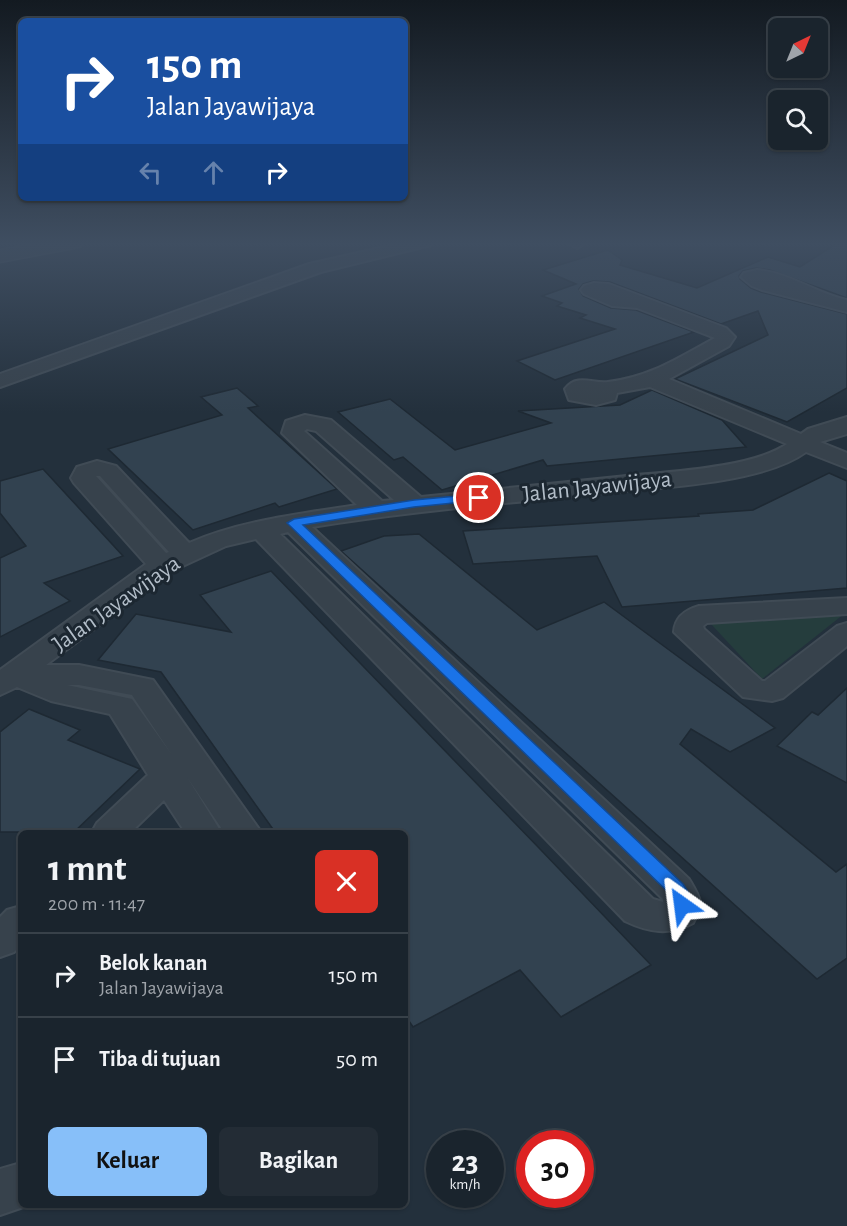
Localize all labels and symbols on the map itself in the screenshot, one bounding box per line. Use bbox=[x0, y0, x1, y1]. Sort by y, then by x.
north arrow bbox=[768, 18, 828, 78]
street label: Jalan Jayawijaya bbox=[521, 467, 673, 507]
pin bbox=[453, 472, 504, 523]
street label: Jalan Jayawijaya bbox=[48, 551, 185, 657]
position arrow bbox=[650, 873, 714, 937]
speed limit sign: 30 bbox=[516, 1130, 594, 1208]

